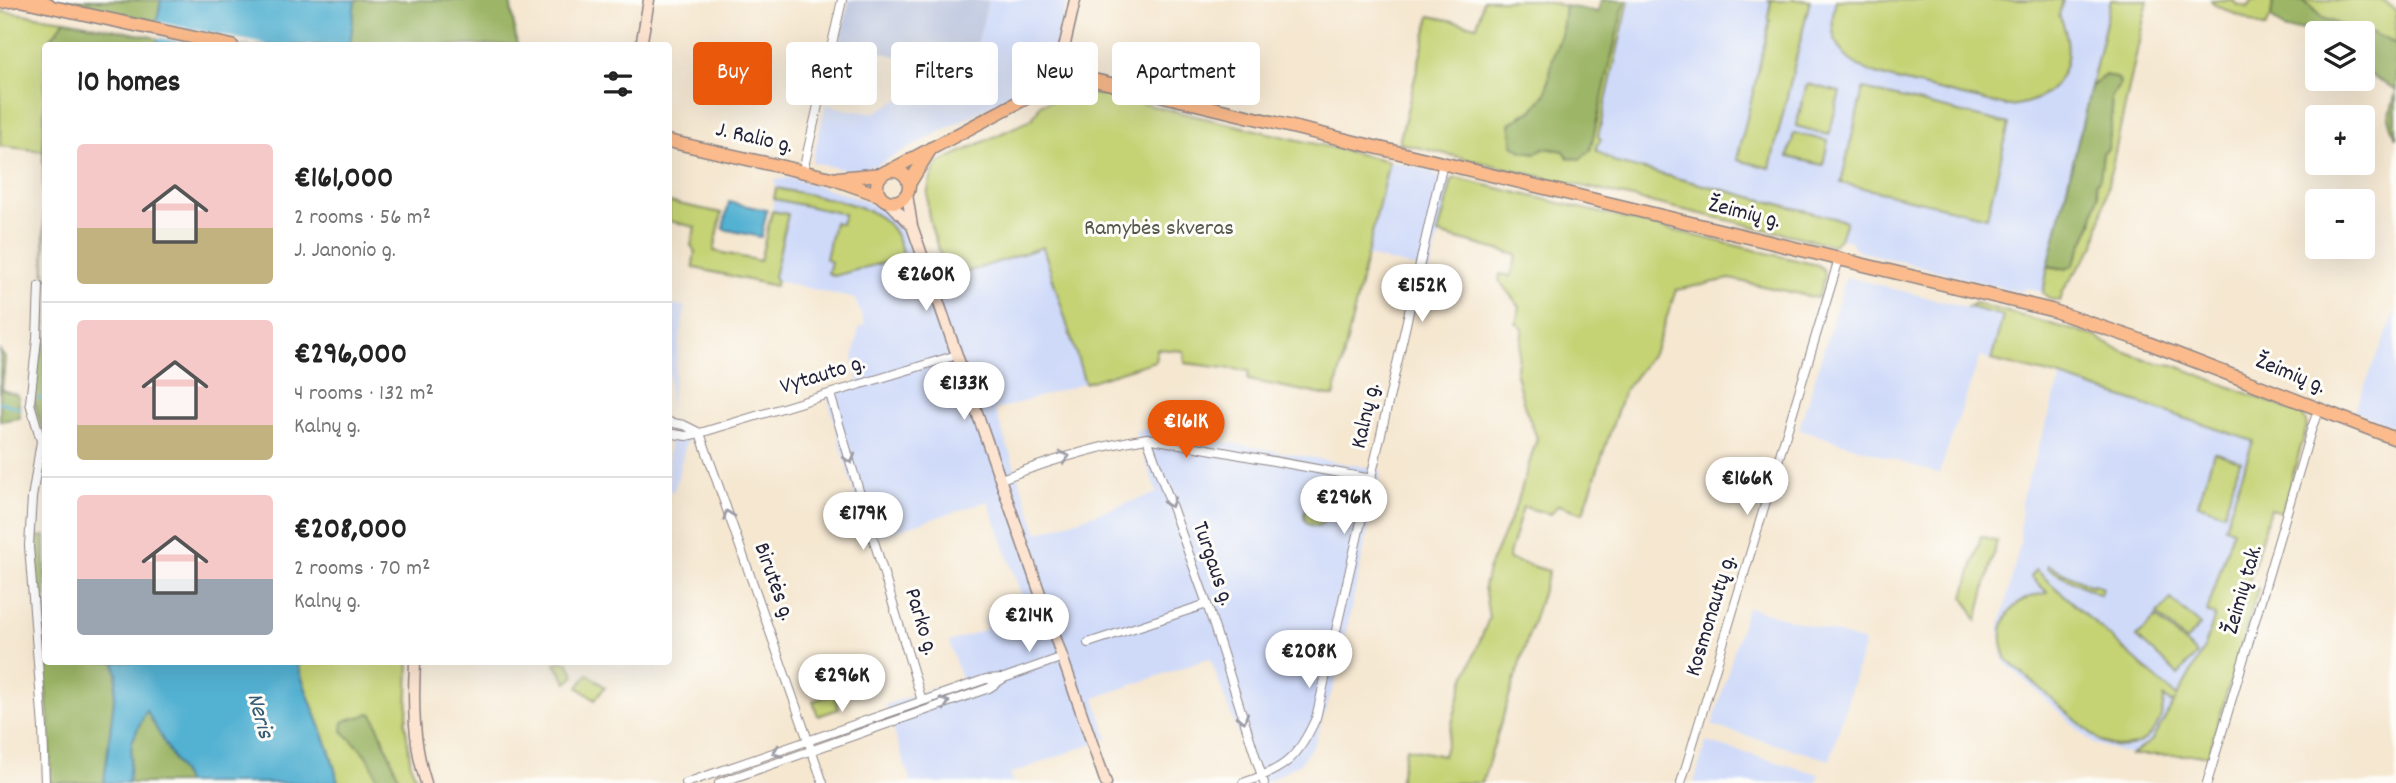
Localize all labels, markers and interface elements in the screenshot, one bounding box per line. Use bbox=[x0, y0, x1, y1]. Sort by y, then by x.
map controls bbox=[2305, 21, 2375, 259]
button: layers bbox=[2305, 21, 2375, 91]
chip: Buy bbox=[693, 42, 772, 105]
chip: Rent bbox=[786, 42, 877, 105]
chip: Filters bbox=[891, 42, 998, 105]
chip: New bbox=[1012, 42, 1098, 105]
chip: Apartment bbox=[1112, 42, 1260, 105]
text: 10 homes bbox=[77, 63, 180, 106]
icon: filters bbox=[599, 65, 637, 103]
button: + bbox=[2305, 105, 2375, 175]
street label: J. Ralio g. bbox=[712, 114, 796, 164]
text: €161,000 bbox=[294, 159, 393, 202]
icon: home bbox=[133, 172, 217, 256]
street label: Žeimių g. bbox=[1704, 189, 1784, 239]
button: − bbox=[2305, 189, 2375, 259]
text: 2 rooms · 56 m² bbox=[294, 202, 431, 235]
park label: Ramybės skveras bbox=[1084, 213, 1234, 246]
text: J. Janonio g. bbox=[294, 235, 396, 268]
pin: €260K bbox=[877, 254, 975, 313]
text: €260K bbox=[897, 259, 955, 292]
pin: €152K bbox=[1373, 264, 1471, 324]
text: €152K bbox=[1397, 270, 1447, 303]
text: €296,000 bbox=[294, 335, 407, 378]
street label: Žeimių g. bbox=[2250, 346, 2330, 404]
street label: Vytauto g. bbox=[776, 347, 870, 405]
icon: home bbox=[133, 348, 217, 432]
pin: €133K bbox=[915, 362, 1013, 422]
text: €133K bbox=[940, 368, 988, 401]
text: 4 rooms · 132 m² bbox=[294, 378, 434, 411]
street label: Kalnų g. bbox=[1343, 380, 1391, 452]
pin: €161K bbox=[1137, 400, 1235, 460]
text: €161K bbox=[1164, 406, 1208, 439]
text: Kalnų g. bbox=[294, 411, 361, 444]
one-way arrow bbox=[1059, 451, 1071, 465]
one-way arrow bbox=[842, 452, 856, 464]
pin: €166K bbox=[1698, 458, 1796, 517]
text: €166K bbox=[1721, 463, 1773, 496]
pin: €296K bbox=[1295, 476, 1393, 536]
text: €296K bbox=[1316, 482, 1372, 515]
pin: €179K bbox=[814, 492, 912, 552]
one-way arrow bbox=[1162, 496, 1176, 508]
text: €179K bbox=[839, 498, 887, 531]
text: €208,000 bbox=[294, 510, 407, 553]
one-way arrow bbox=[723, 510, 737, 522]
street label: Turgaus g. bbox=[1182, 517, 1242, 611]
icon: home bbox=[133, 523, 217, 607]
street label: Birutės g. bbox=[744, 538, 802, 626]
street label: Žeimių tak. bbox=[2215, 541, 2273, 639]
street label: Kosmonautų g. bbox=[1678, 551, 1746, 681]
text: 2 rooms · 70 m² bbox=[294, 553, 430, 586]
street label: Parko g. bbox=[894, 584, 946, 660]
text: Kalnų g. bbox=[294, 586, 361, 619]
pin: €214K bbox=[980, 594, 1078, 654]
text: €214K bbox=[1005, 600, 1053, 633]
pin: €208K bbox=[1260, 630, 1358, 690]
text: €208K bbox=[1281, 636, 1337, 669]
pin: €296K bbox=[793, 654, 891, 714]
text: €296K bbox=[814, 660, 870, 693]
water label: Neris bbox=[236, 689, 282, 744]
one-way arrow bbox=[939, 697, 951, 711]
one-way arrow bbox=[1235, 711, 1249, 724]
one-way arrow bbox=[772, 744, 784, 758]

